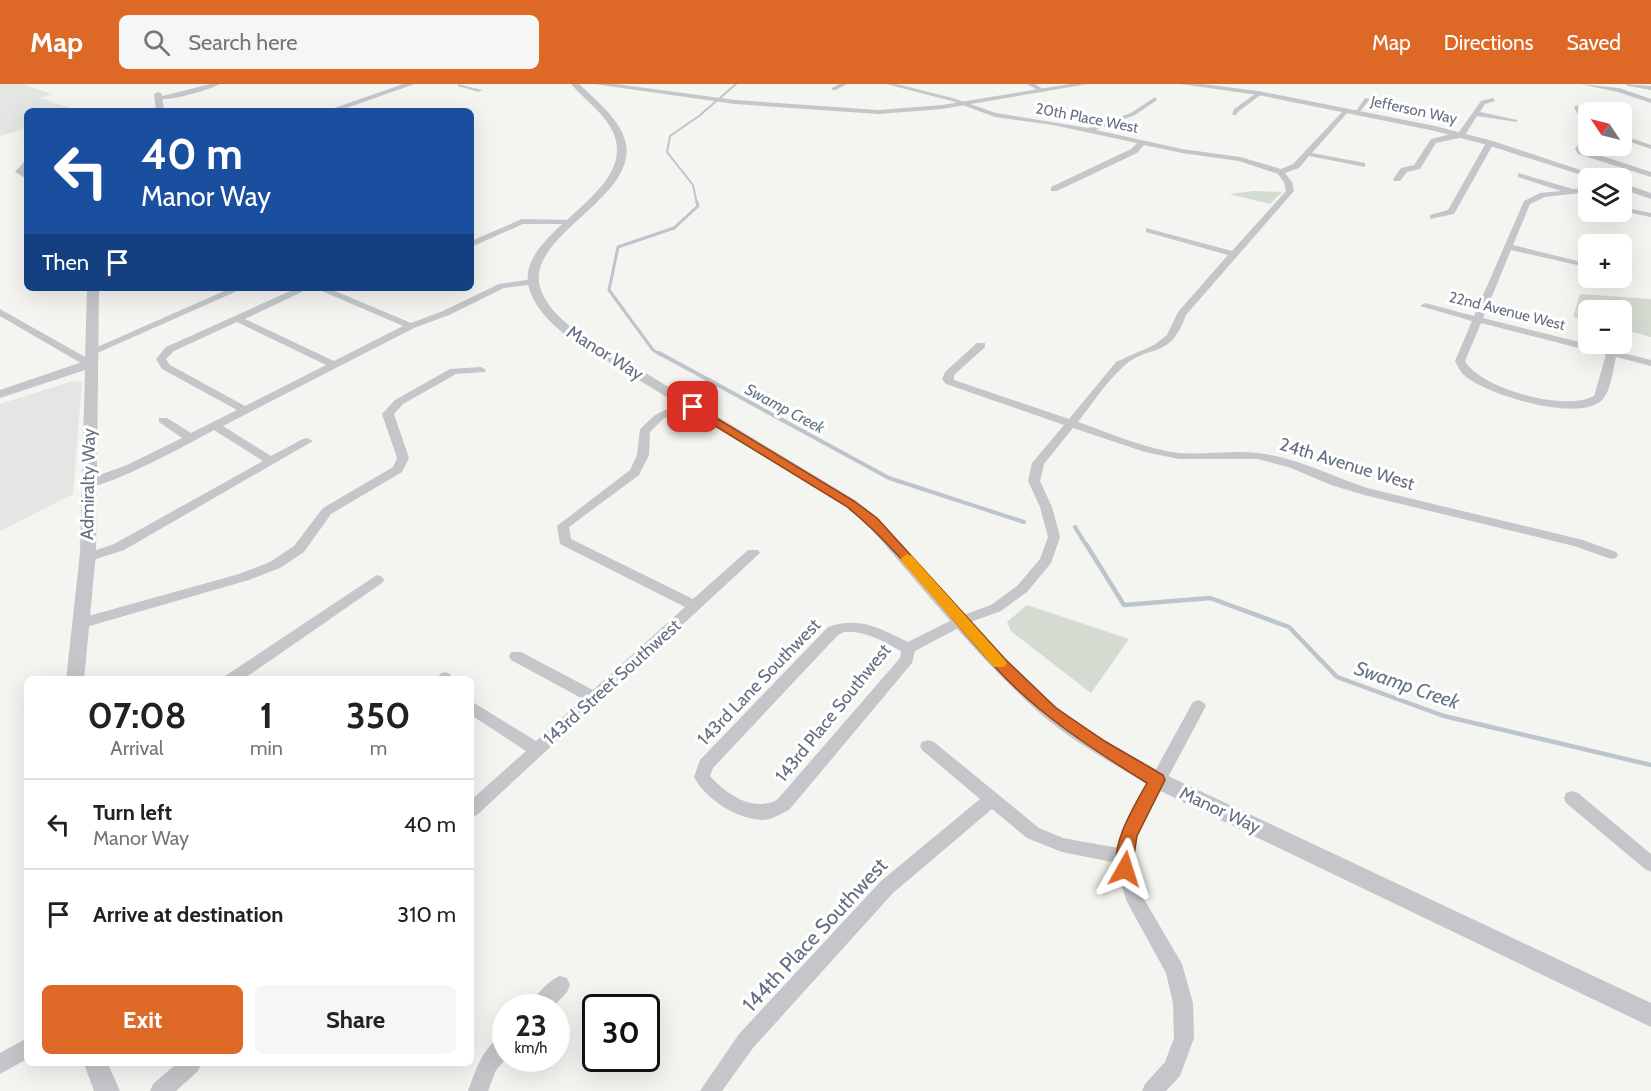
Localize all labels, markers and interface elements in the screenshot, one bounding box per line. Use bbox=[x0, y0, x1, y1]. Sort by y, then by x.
search box bbox=[119, 15, 539, 69]
text: Map bbox=[30, 25, 83, 59]
icon: search bbox=[140, 26, 173, 59]
text: Search here bbox=[188, 29, 297, 56]
text: Map bbox=[1372, 30, 1411, 55]
text: Directions bbox=[1444, 30, 1533, 55]
text: Saved bbox=[1566, 30, 1621, 55]
street label: Jefferson Way bbox=[1368, 92, 1459, 128]
street label: 20th Place West bbox=[1034, 99, 1140, 137]
north arrow bbox=[1578, 102, 1632, 156]
map controls bbox=[1578, 102, 1632, 354]
text: 40 m bbox=[141, 128, 243, 180]
icon: left bbox=[42, 132, 120, 210]
button: layers bbox=[1578, 168, 1632, 222]
text: Manor Way bbox=[141, 180, 271, 213]
button: + bbox=[1578, 234, 1632, 288]
icon: arrive bbox=[101, 246, 134, 279]
text: Then bbox=[42, 249, 89, 276]
street label: 22nd Avenue West bbox=[1447, 288, 1567, 334]
button: − bbox=[1578, 300, 1632, 354]
street label: Manor Way bbox=[562, 321, 648, 385]
water label: Swamp Creek bbox=[742, 380, 829, 438]
pin bbox=[667, 381, 718, 432]
icon: arrive bbox=[676, 390, 709, 423]
street label: Admiralty Way bbox=[76, 428, 100, 540]
street label: 24th Avenue West bbox=[1277, 433, 1417, 495]
street label: 143rd Lane Southwest bbox=[693, 614, 825, 750]
street label: 143rd Street Southwest bbox=[539, 615, 685, 749]
street label: 143rd Place Southwest bbox=[771, 640, 895, 786]
water label: Swamp Creek bbox=[1352, 656, 1464, 715]
text: 07:08 bbox=[87, 693, 186, 737]
text: 1 bbox=[260, 693, 273, 737]
text: 350 bbox=[346, 693, 411, 737]
text: Arrival bbox=[110, 736, 164, 760]
text: min bbox=[250, 736, 283, 760]
text: m bbox=[370, 736, 387, 760]
street label: Manor Way bbox=[1176, 782, 1264, 838]
text: Turn left bbox=[93, 799, 172, 826]
icon: left bbox=[42, 808, 75, 841]
text: 40 m bbox=[404, 811, 456, 838]
text: Manor Way bbox=[93, 826, 189, 850]
position arrow bbox=[1093, 837, 1157, 901]
street label: 144th Place Southwest bbox=[737, 853, 892, 1017]
icon: arrive bbox=[42, 898, 75, 931]
text: Arrive at destination bbox=[93, 901, 283, 928]
text: 310 m bbox=[397, 901, 456, 928]
button: Exit bbox=[42, 985, 243, 1054]
button: Share bbox=[255, 985, 456, 1054]
speed limit sign: 30 bbox=[582, 994, 660, 1072]
text: 23 bbox=[515, 1007, 547, 1044]
text: km/h bbox=[515, 1039, 547, 1057]

